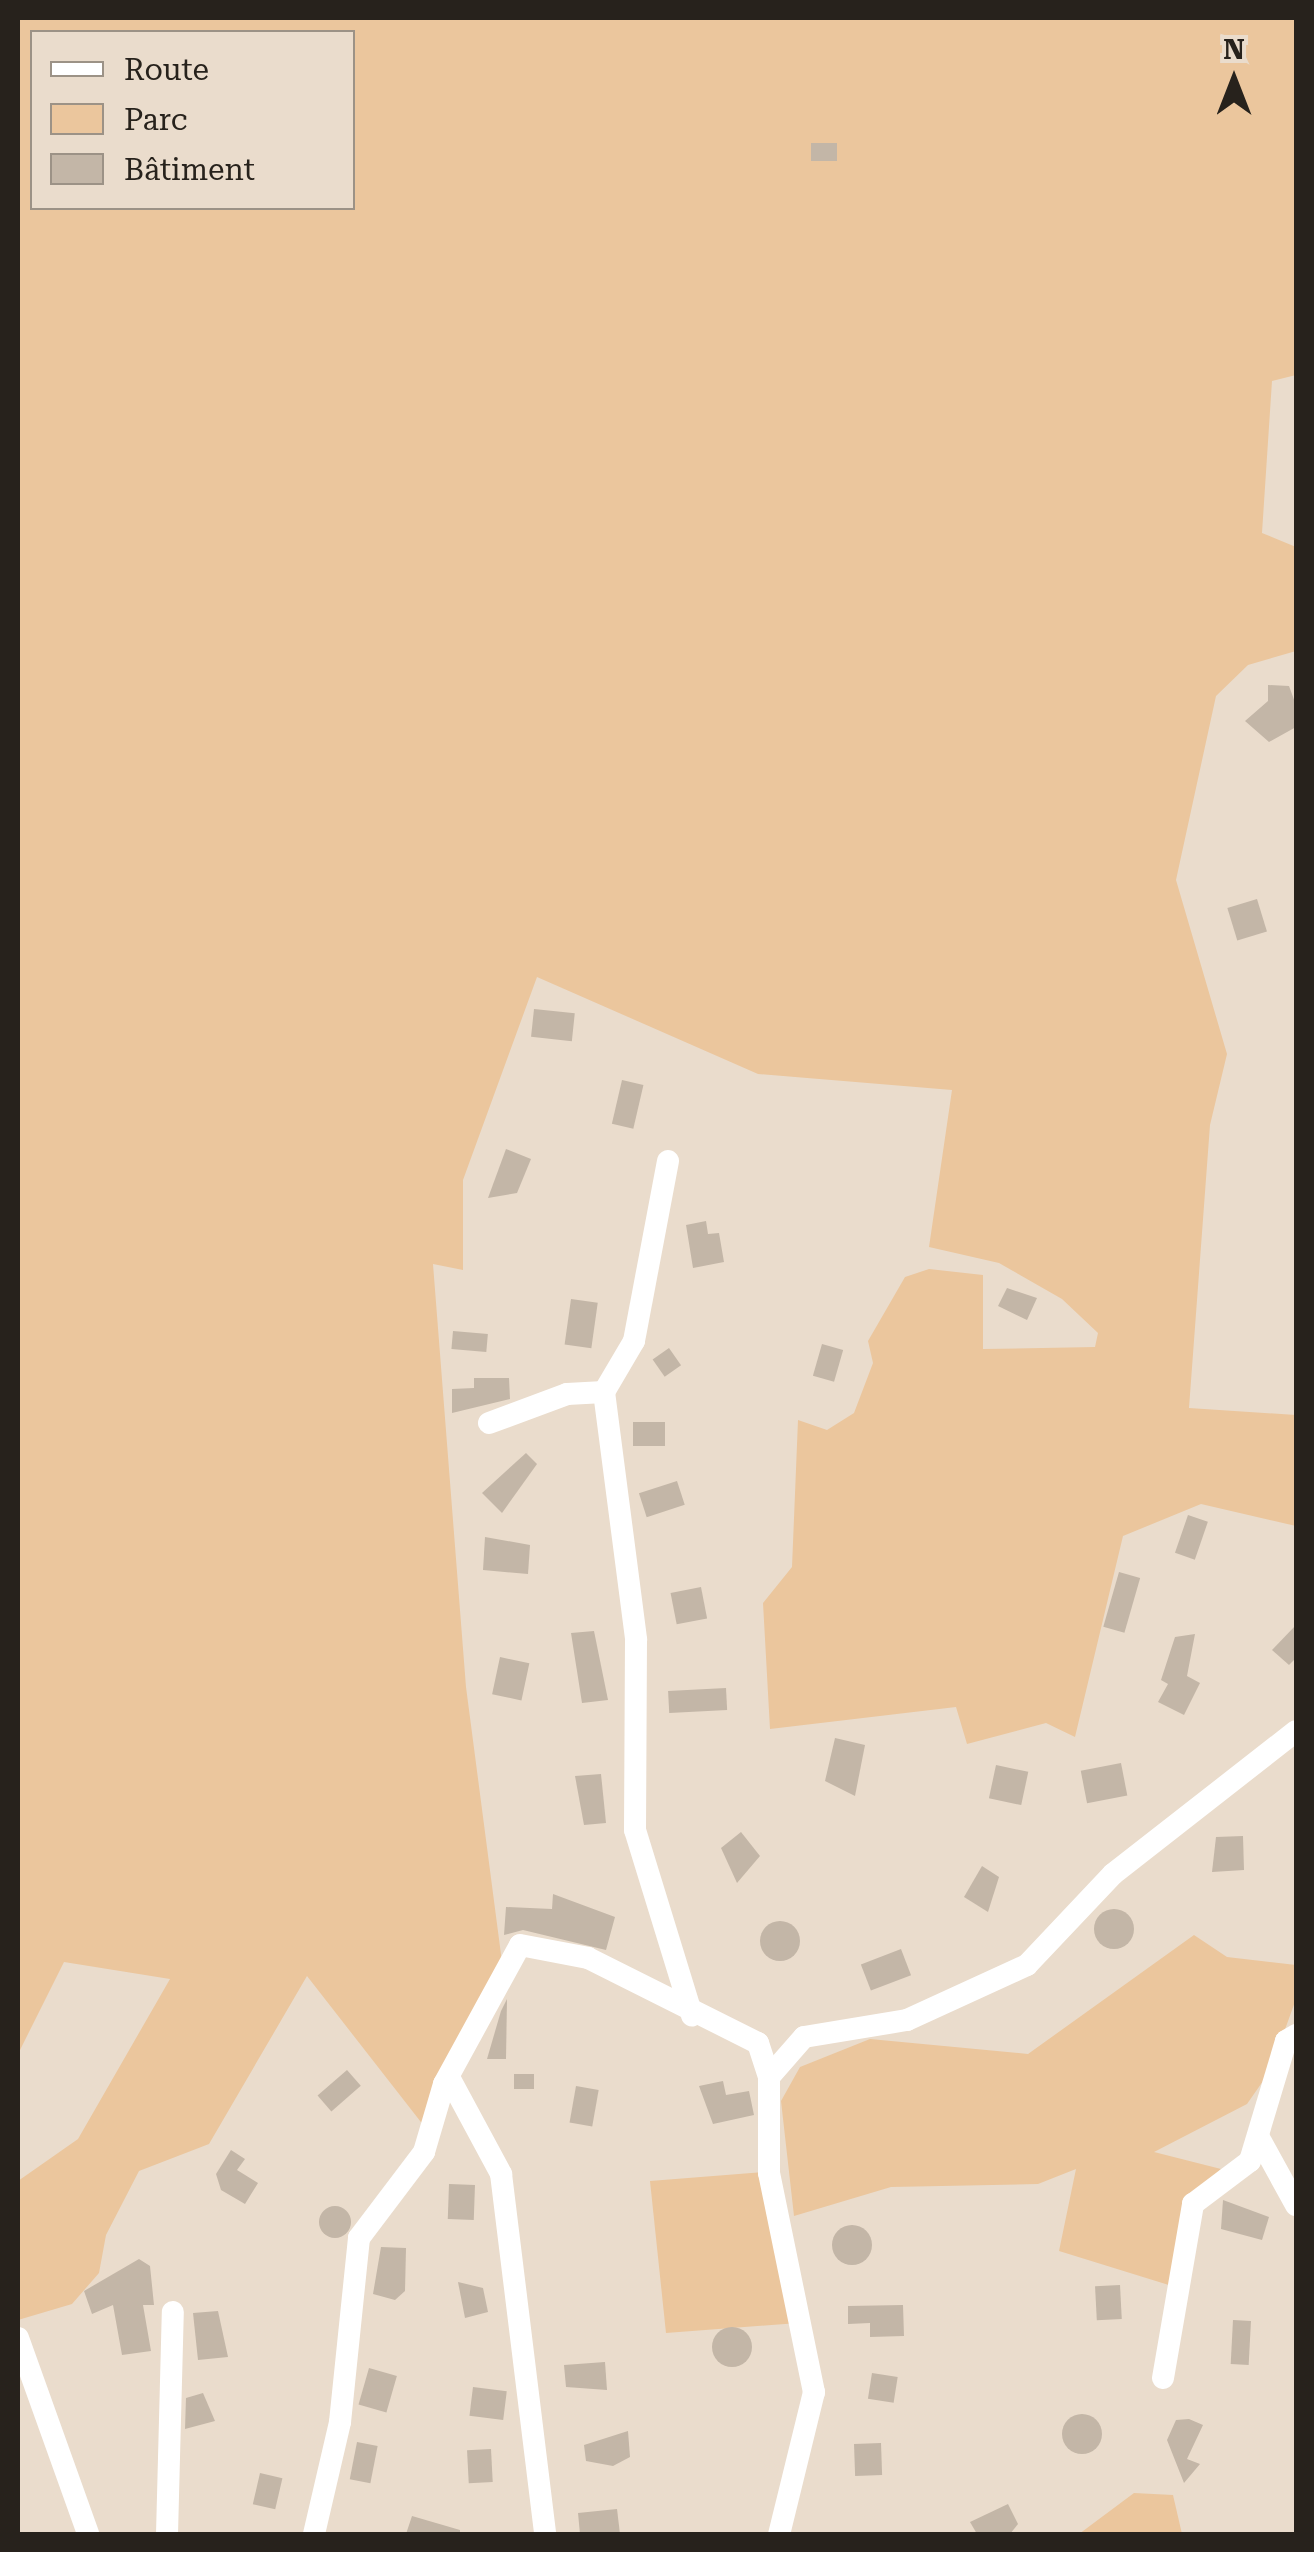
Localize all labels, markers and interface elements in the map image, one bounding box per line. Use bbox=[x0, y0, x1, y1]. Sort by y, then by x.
legend bbox=[30, 30, 355, 210]
north arrow bbox=[1184, 30, 1284, 130]
text: N bbox=[1223, 33, 1245, 66]
text: Route bbox=[124, 52, 209, 87]
text: Parc bbox=[124, 102, 188, 137]
text: Bâtiment bbox=[124, 152, 255, 187]

